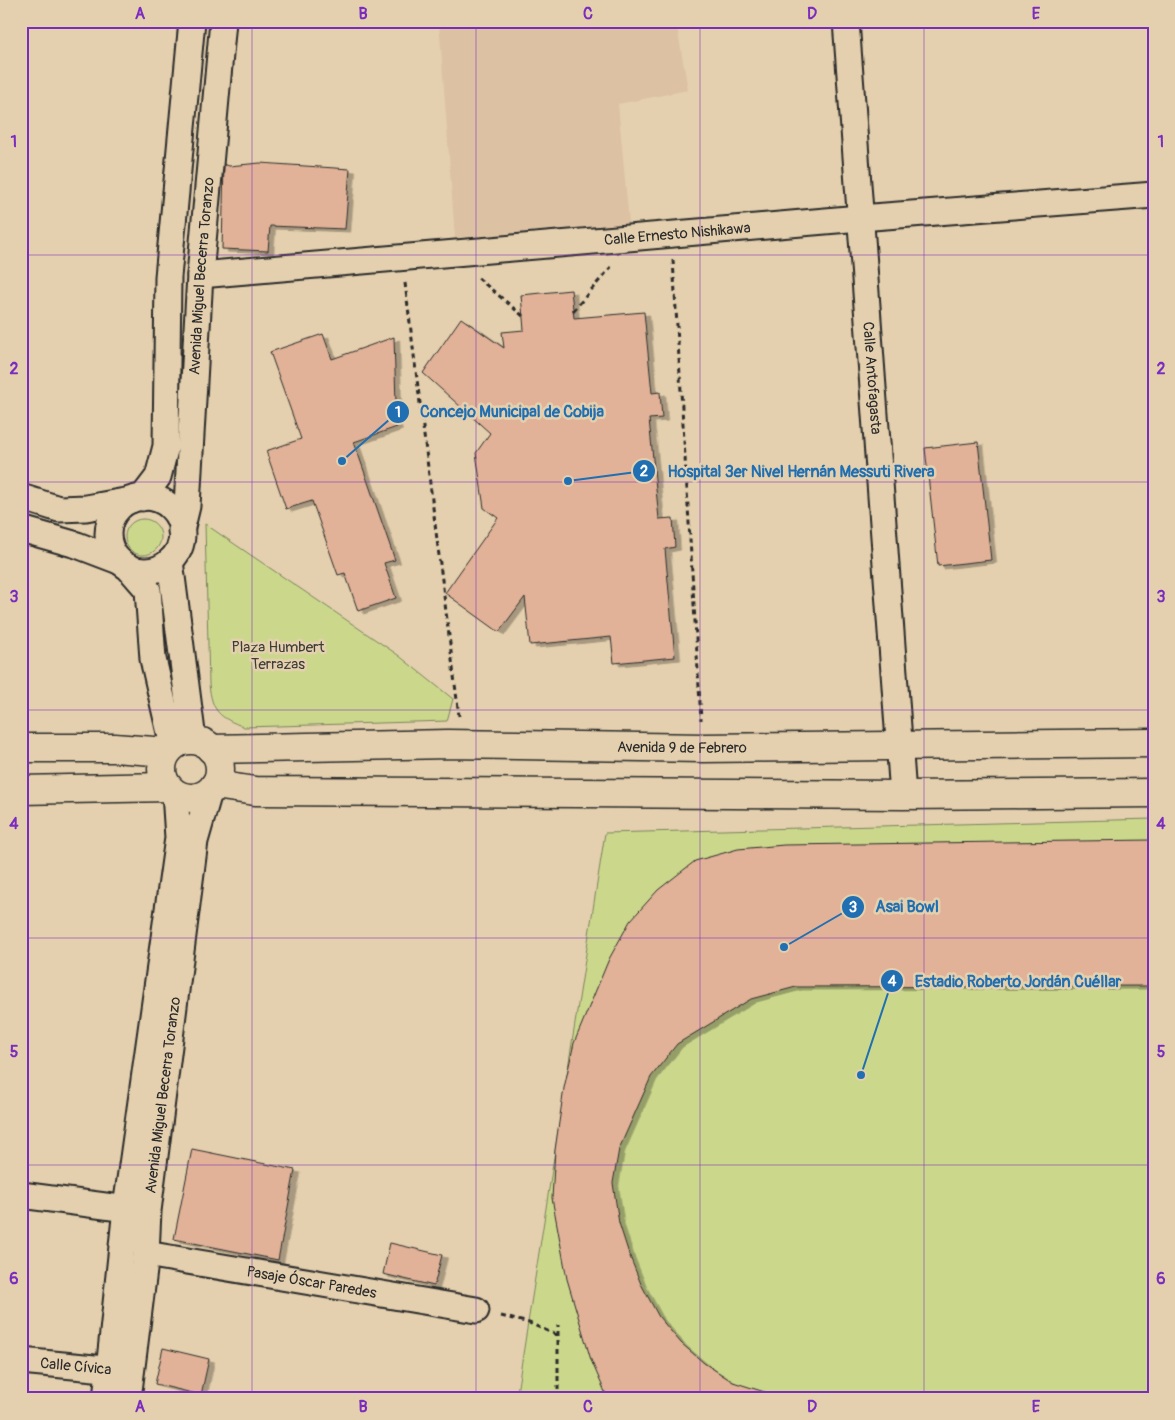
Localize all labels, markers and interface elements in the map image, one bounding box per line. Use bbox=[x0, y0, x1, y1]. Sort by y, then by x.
text: A bbox=[135, 4, 146, 24]
text: B bbox=[358, 4, 368, 24]
text: C bbox=[583, 4, 593, 24]
text: D bbox=[807, 4, 817, 24]
text: E bbox=[1032, 4, 1041, 24]
text: 1 bbox=[11, 132, 17, 152]
text: 1 bbox=[1158, 132, 1164, 152]
street label: Avenida Miguel Becerra Toranzo bbox=[185, 177, 219, 376]
street label: Calle Ernesto Nishikawa bbox=[603, 218, 751, 250]
street label: Calle Antofagasta bbox=[858, 321, 885, 435]
text: 2 bbox=[10, 359, 19, 379]
text: 2 bbox=[1157, 359, 1166, 379]
callout: Concejo Municipal de Cobija bbox=[385, 396, 614, 427]
text: Concejo Municipal de Cobija bbox=[420, 402, 604, 422]
text: 1 bbox=[395, 403, 401, 422]
callout: Hospital 3er Nivel Hernán Messuti Rivera bbox=[632, 455, 944, 486]
text: 2 bbox=[640, 462, 648, 481]
text: Hospital 3er Nivel Hernán Messuti Rivera bbox=[667, 462, 935, 482]
text: 3 bbox=[10, 587, 19, 607]
text: 3 bbox=[1157, 587, 1166, 607]
park label: Plaza Humbert Terrazas bbox=[232, 638, 325, 674]
street label: Avenida 9 de Febrero bbox=[617, 738, 747, 758]
text: 4 bbox=[9, 814, 19, 834]
text: 4 bbox=[1156, 814, 1166, 834]
callout: Asai Bowl bbox=[840, 891, 949, 922]
text: Asai Bowl bbox=[875, 897, 939, 917]
text: 3 bbox=[849, 898, 857, 917]
callout: Estadio Roberto Jordán Cuéllar bbox=[880, 965, 1132, 996]
text: 4 bbox=[888, 972, 897, 991]
text: Estadio Roberto Jordán Cuéllar bbox=[915, 972, 1122, 992]
street label: Avenida Miguel Becerra Toranzo bbox=[141, 996, 185, 1195]
text: 5 bbox=[10, 1042, 19, 1062]
text: 5 bbox=[1157, 1042, 1166, 1062]
street label: Pasaje Óscar Paredes bbox=[245, 1262, 378, 1303]
text: 6 bbox=[9, 1269, 19, 1289]
text: 6 bbox=[1156, 1269, 1166, 1289]
street label: Calle Cívica bbox=[39, 1354, 112, 1380]
text: A bbox=[135, 1397, 146, 1417]
text: B bbox=[358, 1397, 368, 1417]
text: C bbox=[583, 1397, 593, 1417]
text: D bbox=[807, 1397, 817, 1417]
text: E bbox=[1032, 1397, 1041, 1417]

